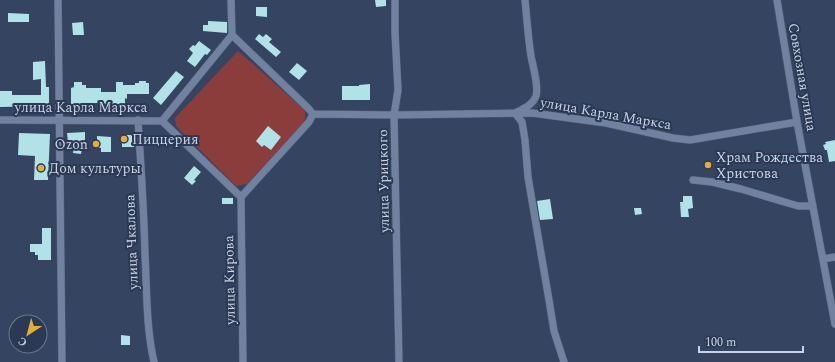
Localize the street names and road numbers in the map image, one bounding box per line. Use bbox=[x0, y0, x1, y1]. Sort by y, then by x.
street label: Совхозная улица bbox=[783, 22, 822, 133]
street label: улица Карла Маркса bbox=[538, 91, 673, 135]
street label: улица Карла Маркса bbox=[14, 97, 148, 118]
street label: улица Урицкого bbox=[372, 129, 395, 234]
street label: улица Чкалова bbox=[119, 194, 144, 291]
street label: улица Кирова bbox=[218, 235, 241, 326]

